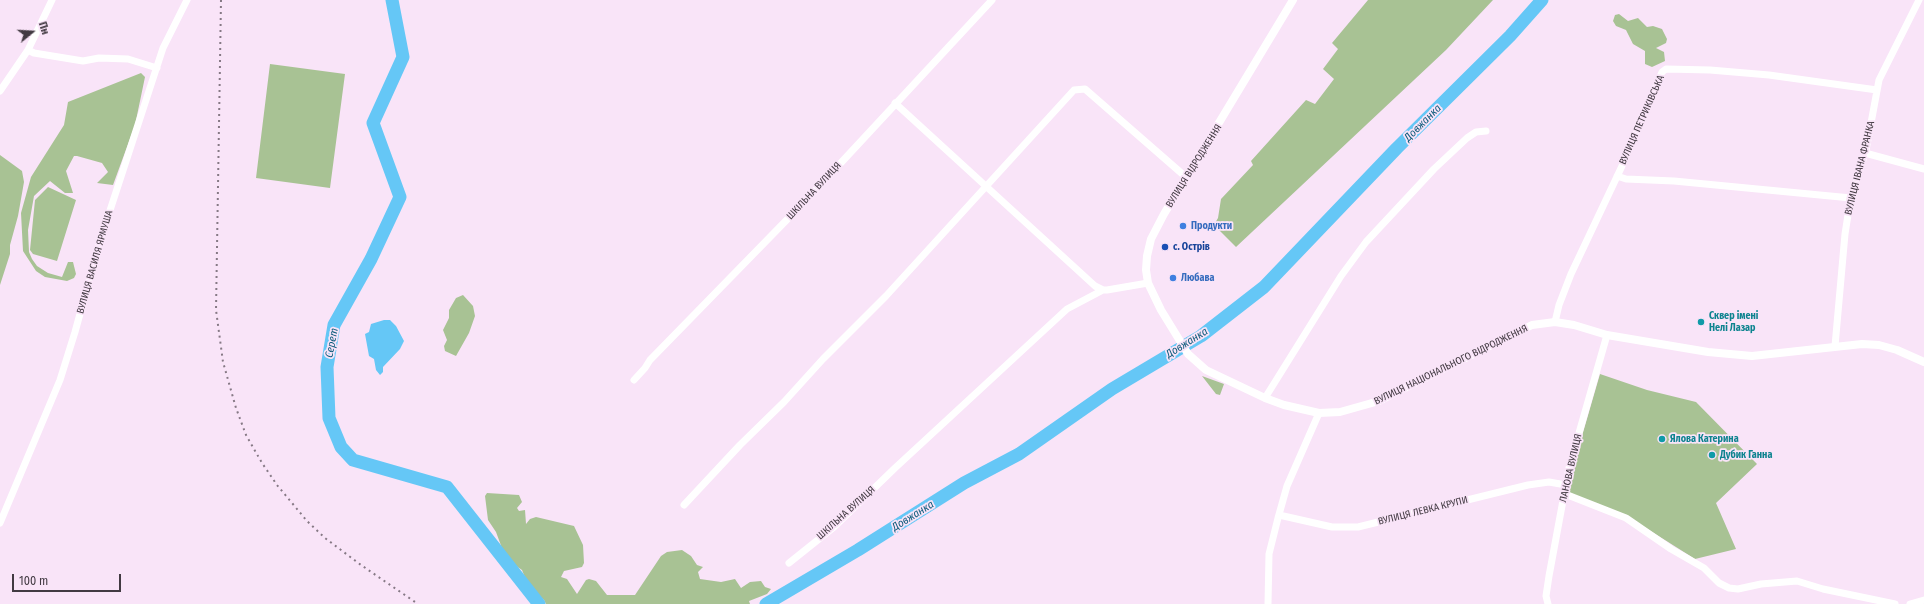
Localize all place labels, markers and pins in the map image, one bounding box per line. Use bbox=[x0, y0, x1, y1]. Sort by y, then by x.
place label: Продукти bbox=[1191, 220, 1232, 232]
marker: Продукти bbox=[1178, 221, 1188, 231]
place label: с. Острів bbox=[1173, 241, 1210, 253]
marker: с. Острів bbox=[1160, 242, 1170, 252]
place label: Любава bbox=[1181, 272, 1214, 284]
marker: Любава bbox=[1168, 273, 1178, 283]
place label: Сквер імені Нелі Лазар bbox=[1709, 310, 1758, 334]
marker: Сквер імені Нелі Лазар bbox=[1696, 317, 1706, 327]
place label: Ялова Катерина bbox=[1670, 433, 1739, 445]
marker: Ялова Катерина bbox=[1657, 434, 1667, 444]
place label: Дубик Ганна bbox=[1720, 449, 1772, 461]
marker: Дубик Ганна bbox=[1707, 450, 1717, 460]

